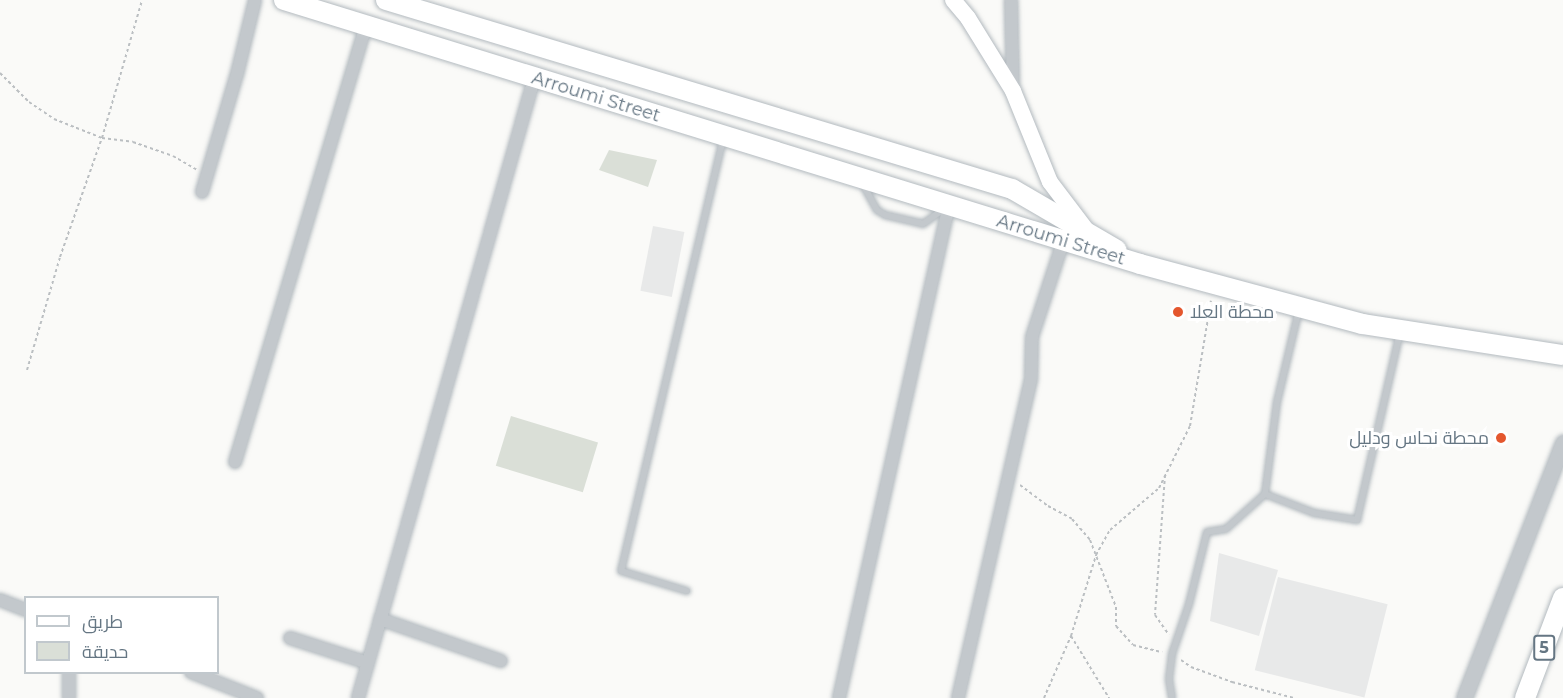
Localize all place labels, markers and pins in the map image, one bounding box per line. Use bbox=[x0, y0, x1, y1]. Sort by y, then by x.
place label: محطة العلا bbox=[1190, 301, 1274, 323]
marker: محطة العلا bbox=[1171, 305, 1185, 319]
place label: محطة نحاس ودليل bbox=[1349, 427, 1489, 449]
marker: محطة نحاس ودليل bbox=[1494, 431, 1508, 445]

